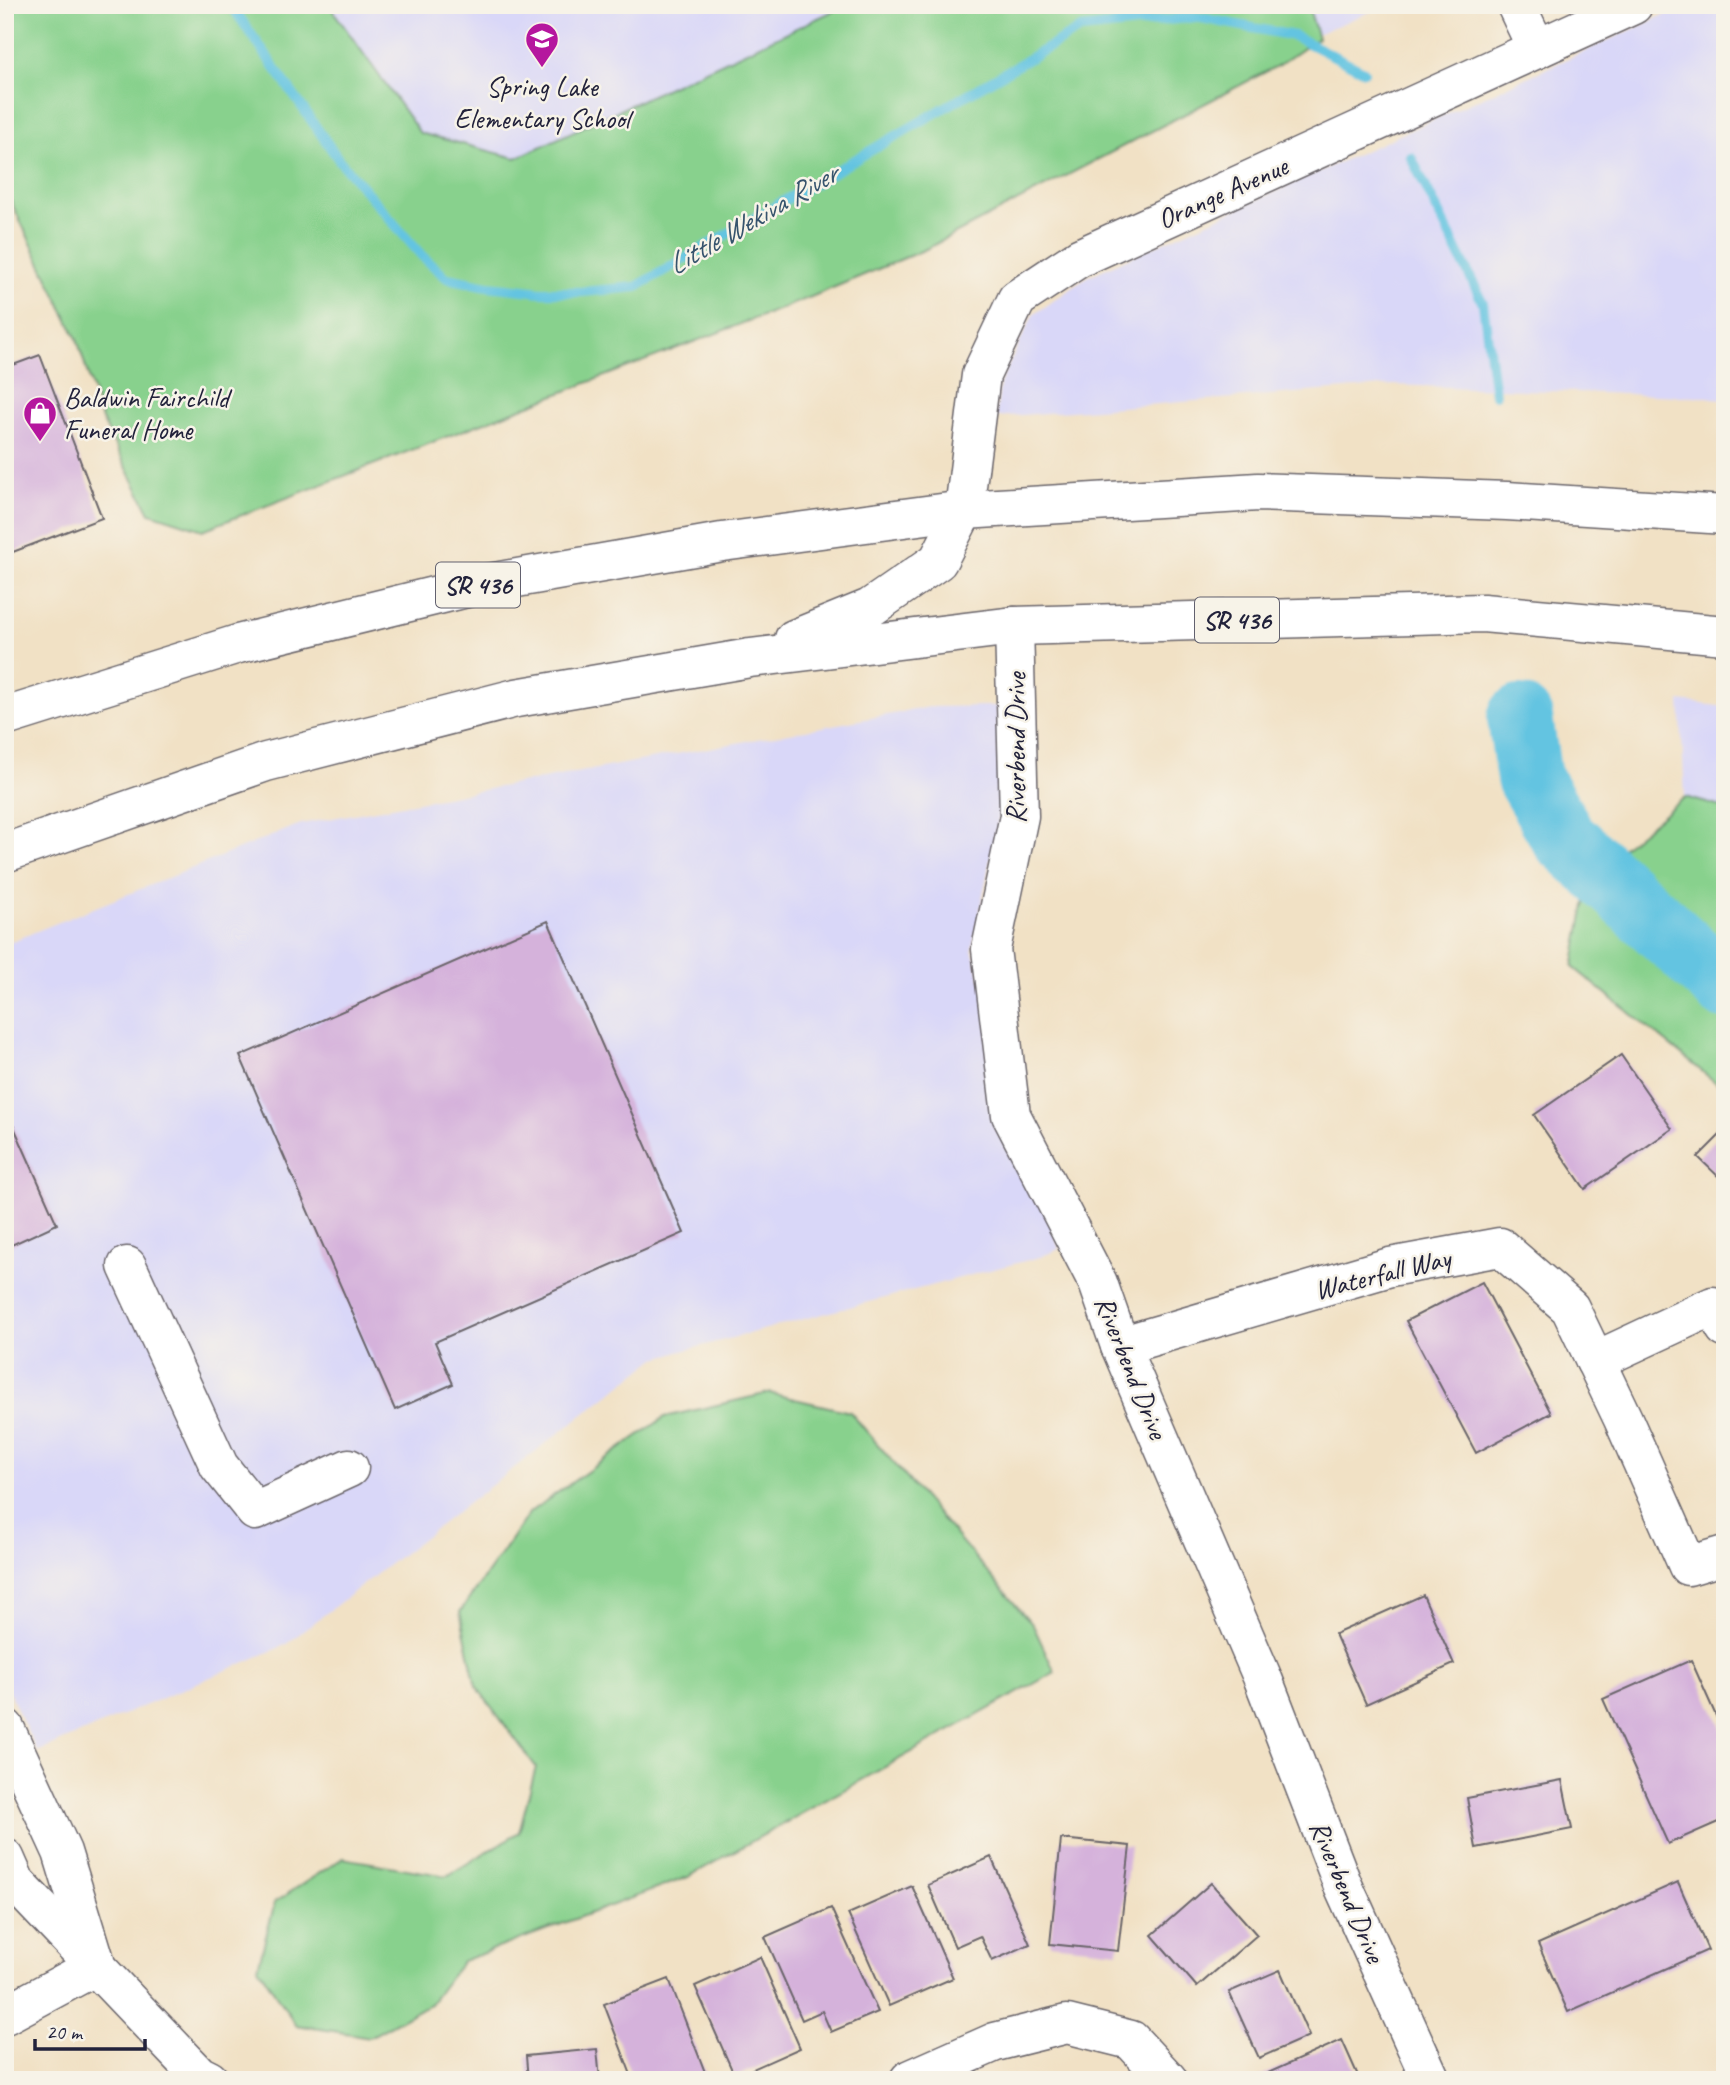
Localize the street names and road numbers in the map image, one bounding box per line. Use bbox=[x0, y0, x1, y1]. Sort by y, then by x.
street label: Orange Avenue bbox=[1152, 147, 1294, 237]
road number: SR 436 bbox=[436, 562, 520, 608]
road number: SR 436 bbox=[1195, 598, 1279, 642]
street label: Riverbend Drive bbox=[998, 671, 1033, 823]
street label: Waterfall Way bbox=[1311, 1239, 1456, 1307]
street label: Riverbend Drive bbox=[1087, 1291, 1177, 1445]
street label: Riverbend Drive bbox=[1302, 1815, 1394, 1969]

